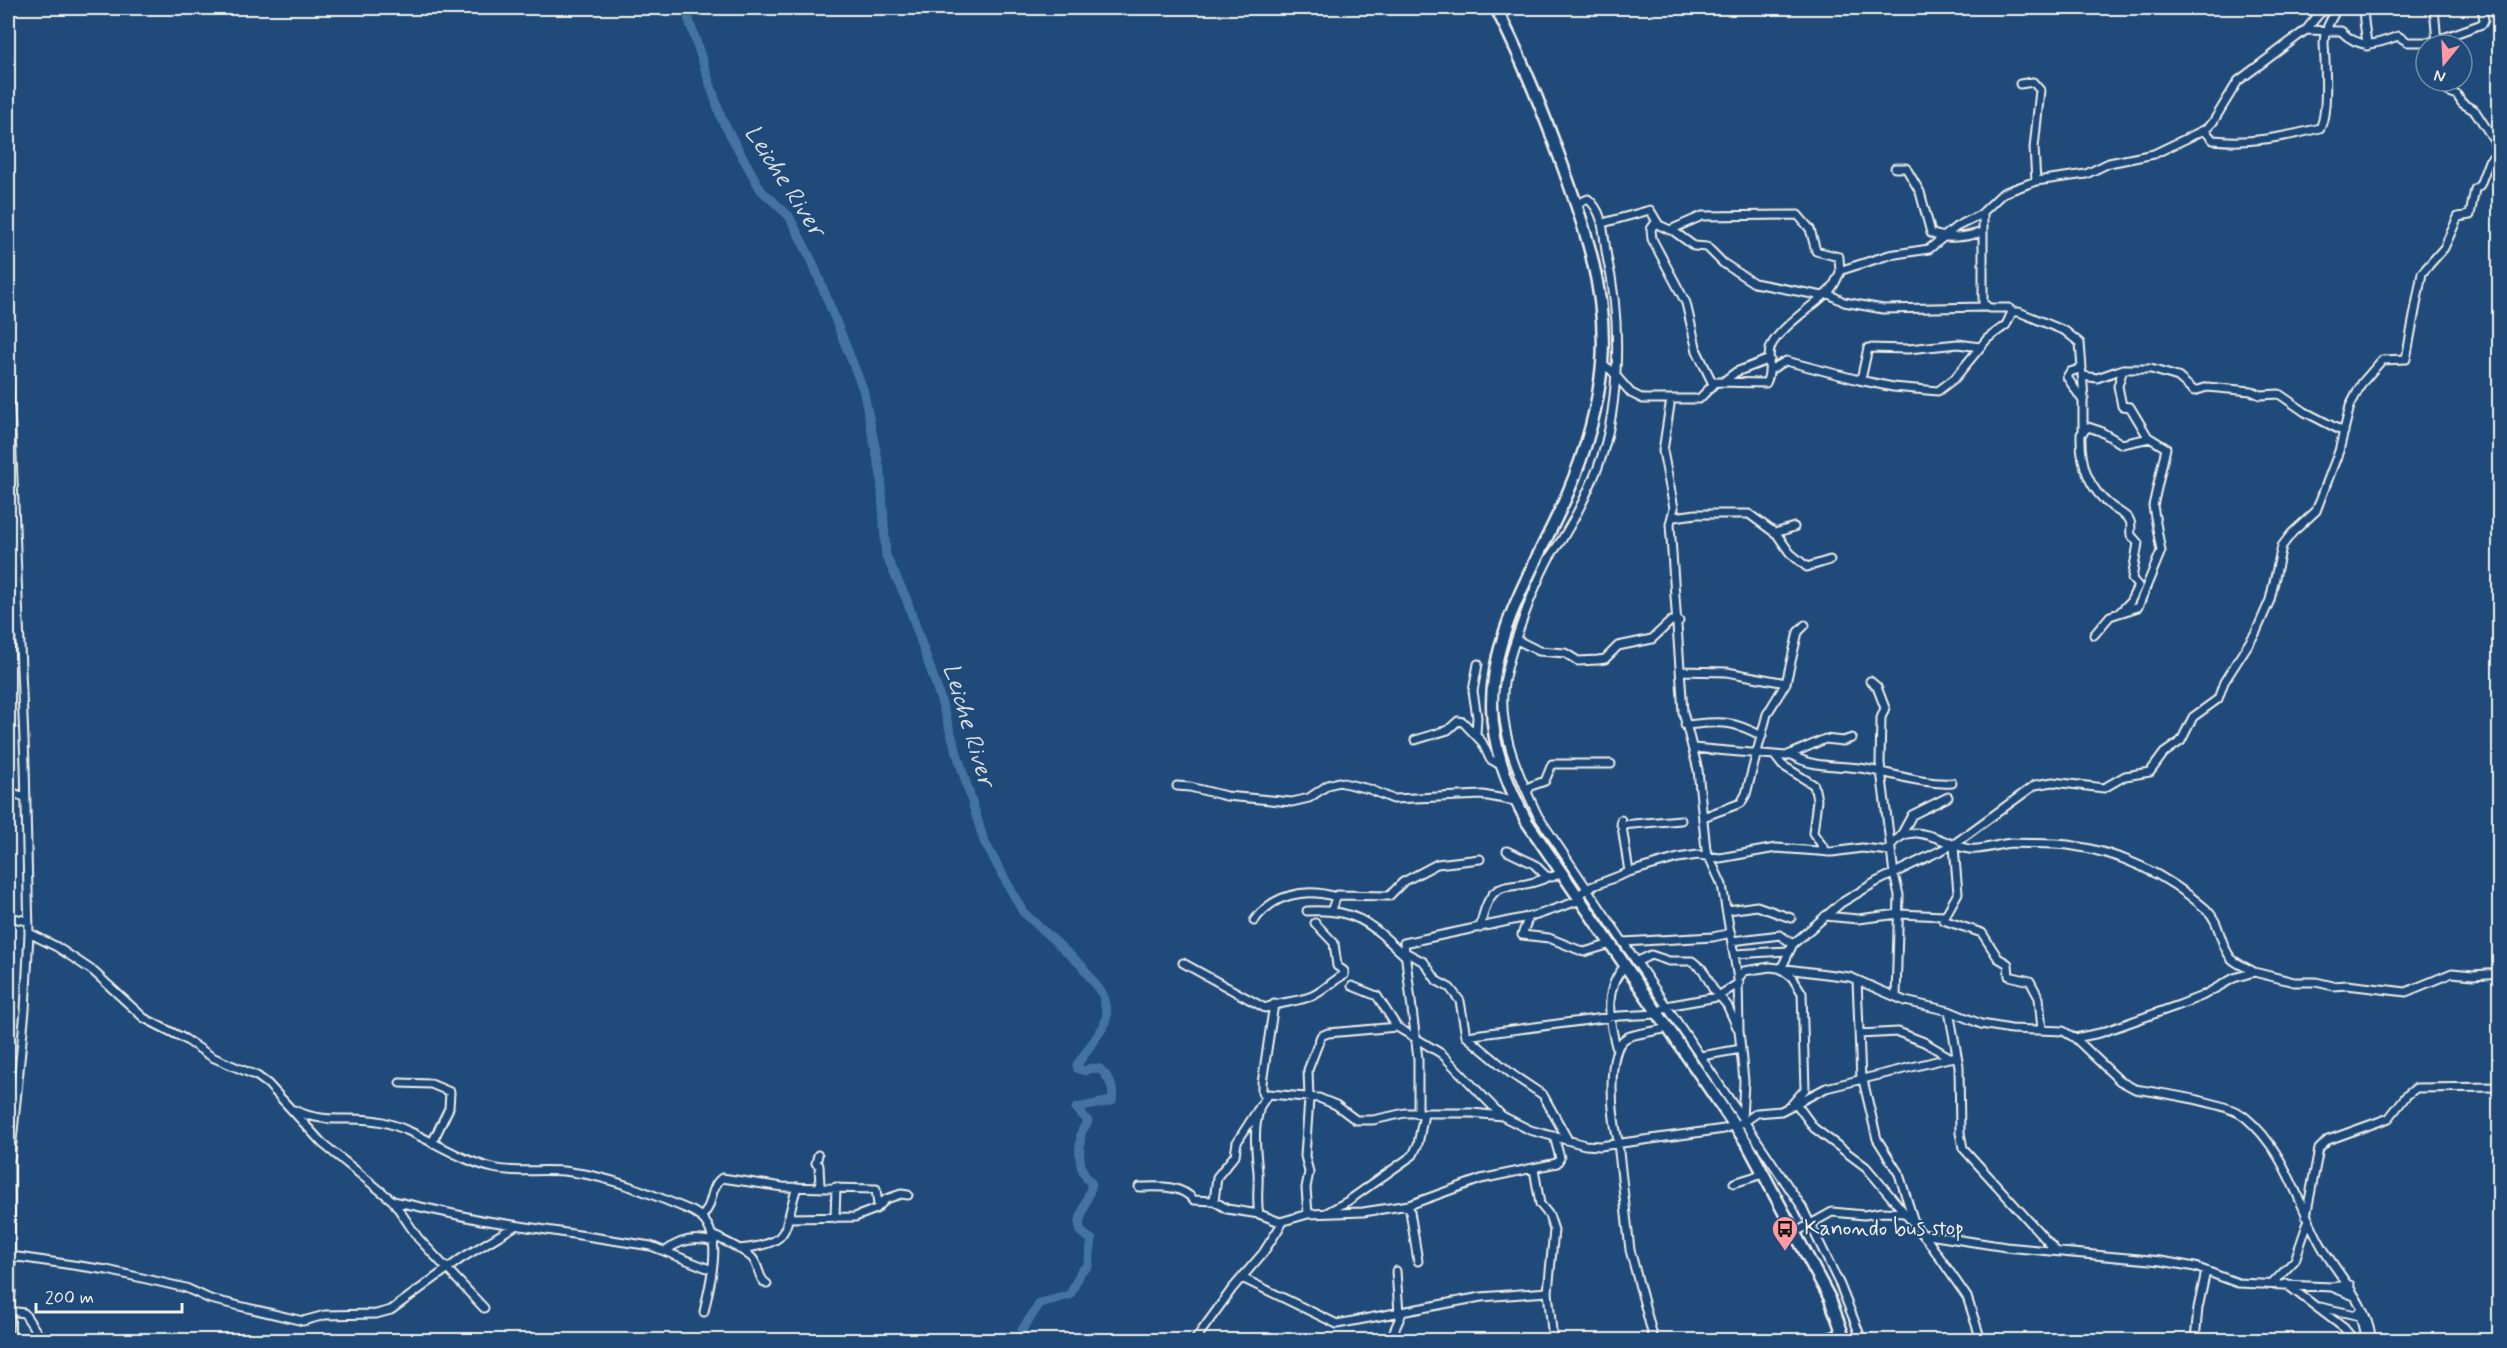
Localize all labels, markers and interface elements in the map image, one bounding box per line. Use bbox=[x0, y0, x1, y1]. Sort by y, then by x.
north arrow bbox=[2414, 33, 2474, 93]
text: N bbox=[2432, 64, 2448, 87]
water label: Leiche River bbox=[736, 119, 834, 246]
water label: Leiche River bbox=[935, 660, 1002, 794]
bus stop icon: Kanondo bus stop bbox=[1770, 1214, 1800, 1252]
place label: Kanondo bus stop bbox=[1804, 1215, 1964, 1243]
scale bar bbox=[36, 1276, 182, 1314]
text: 200 m bbox=[45, 1286, 94, 1310]

